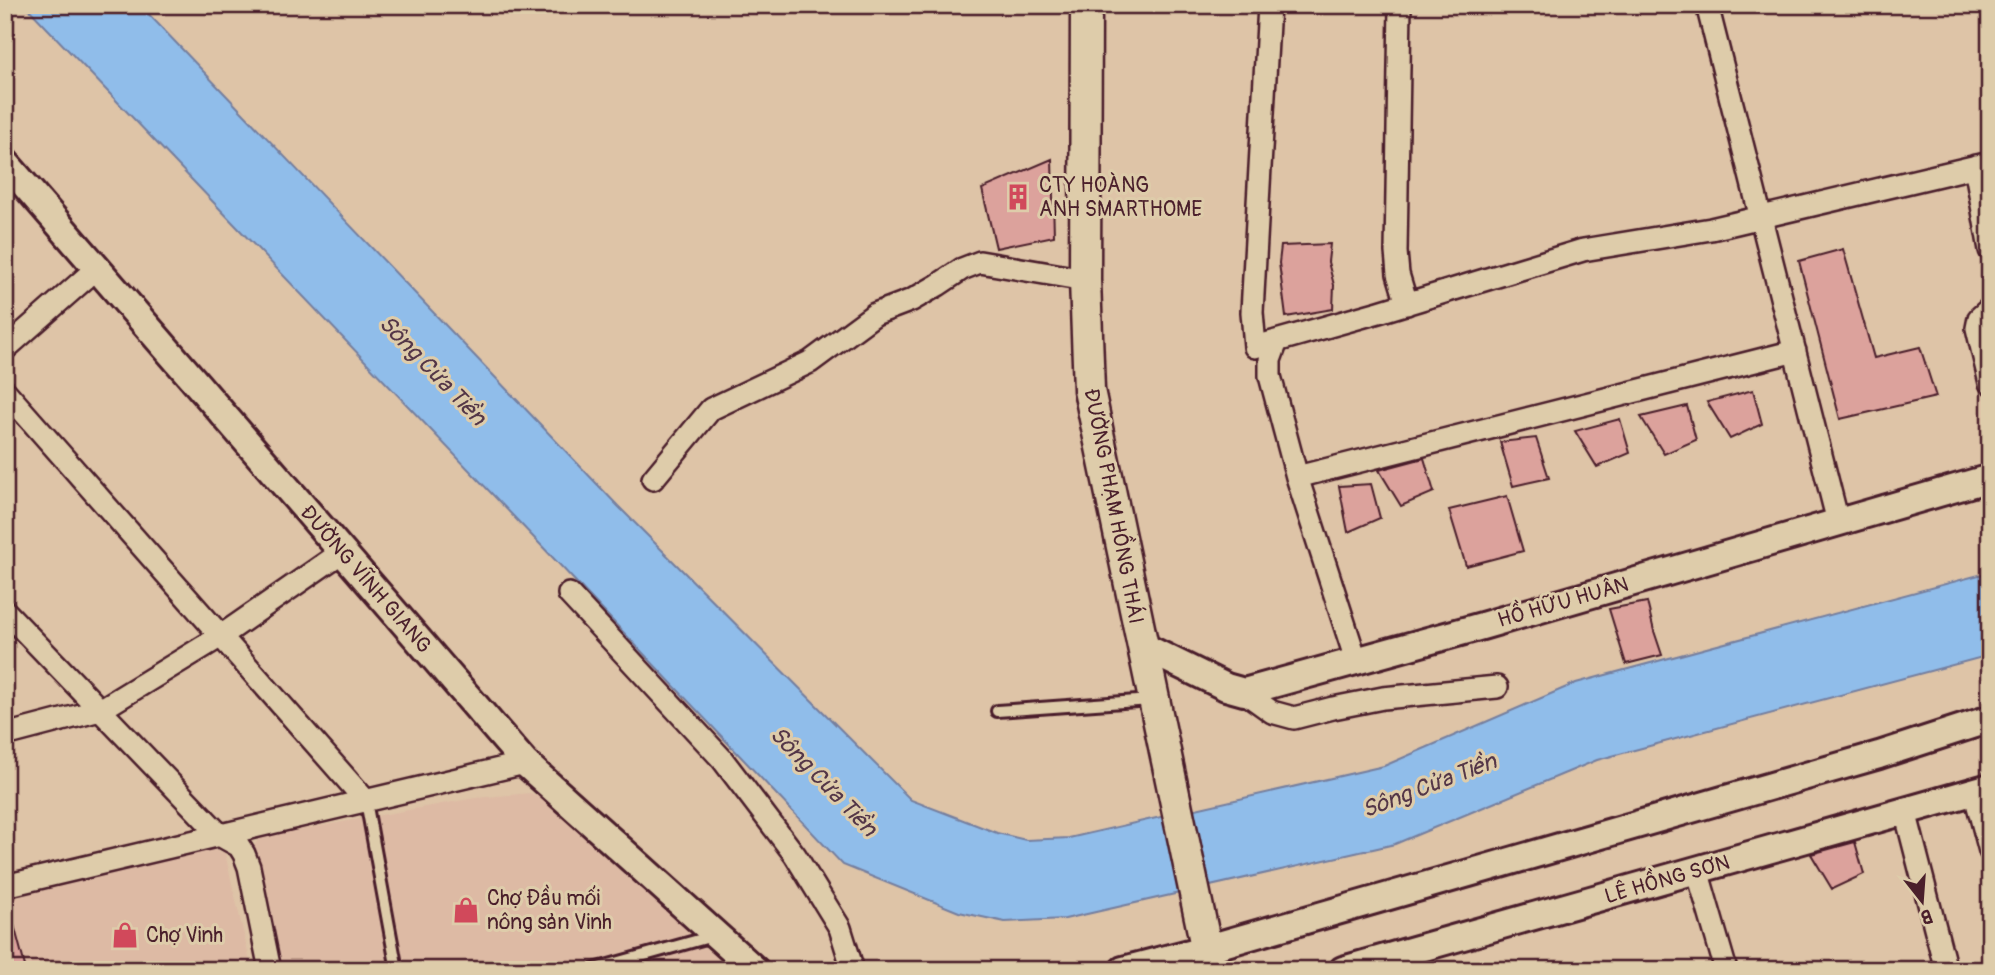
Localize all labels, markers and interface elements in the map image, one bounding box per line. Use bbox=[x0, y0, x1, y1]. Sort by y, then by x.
place label: CTY HOÀNG ANH SMARTHOME bbox=[1039, 172, 1202, 223]
building icon: CTY HOÀNG ANH SMARTHOME bbox=[1003, 182, 1033, 212]
water label: Sông Cửa Tiền bbox=[373, 309, 493, 432]
street label: ĐƯỜNG PHẠM HỒNG THÁI bbox=[1077, 385, 1154, 626]
street label: ĐƯỜNG VĨNH GIANG bbox=[294, 500, 437, 659]
street label: HỒ HỮU HUÂN bbox=[1493, 567, 1632, 634]
water label: Sông Cửa Tiền bbox=[764, 720, 884, 843]
water label: Sông Cửa Tiền bbox=[1358, 746, 1501, 824]
street label: LÊ HỒNG SƠN bbox=[1600, 845, 1733, 910]
north arrow bbox=[1886, 866, 1956, 936]
place label: Chợ Đầu mối nông sản Vinh bbox=[487, 884, 612, 936]
shop icon: Chợ Đầu mối nông sản Vinh bbox=[451, 895, 481, 925]
text: B bbox=[1918, 903, 1935, 929]
shop icon: Chợ Vinh bbox=[110, 920, 140, 950]
place label: Chợ Vinh bbox=[146, 922, 223, 949]

